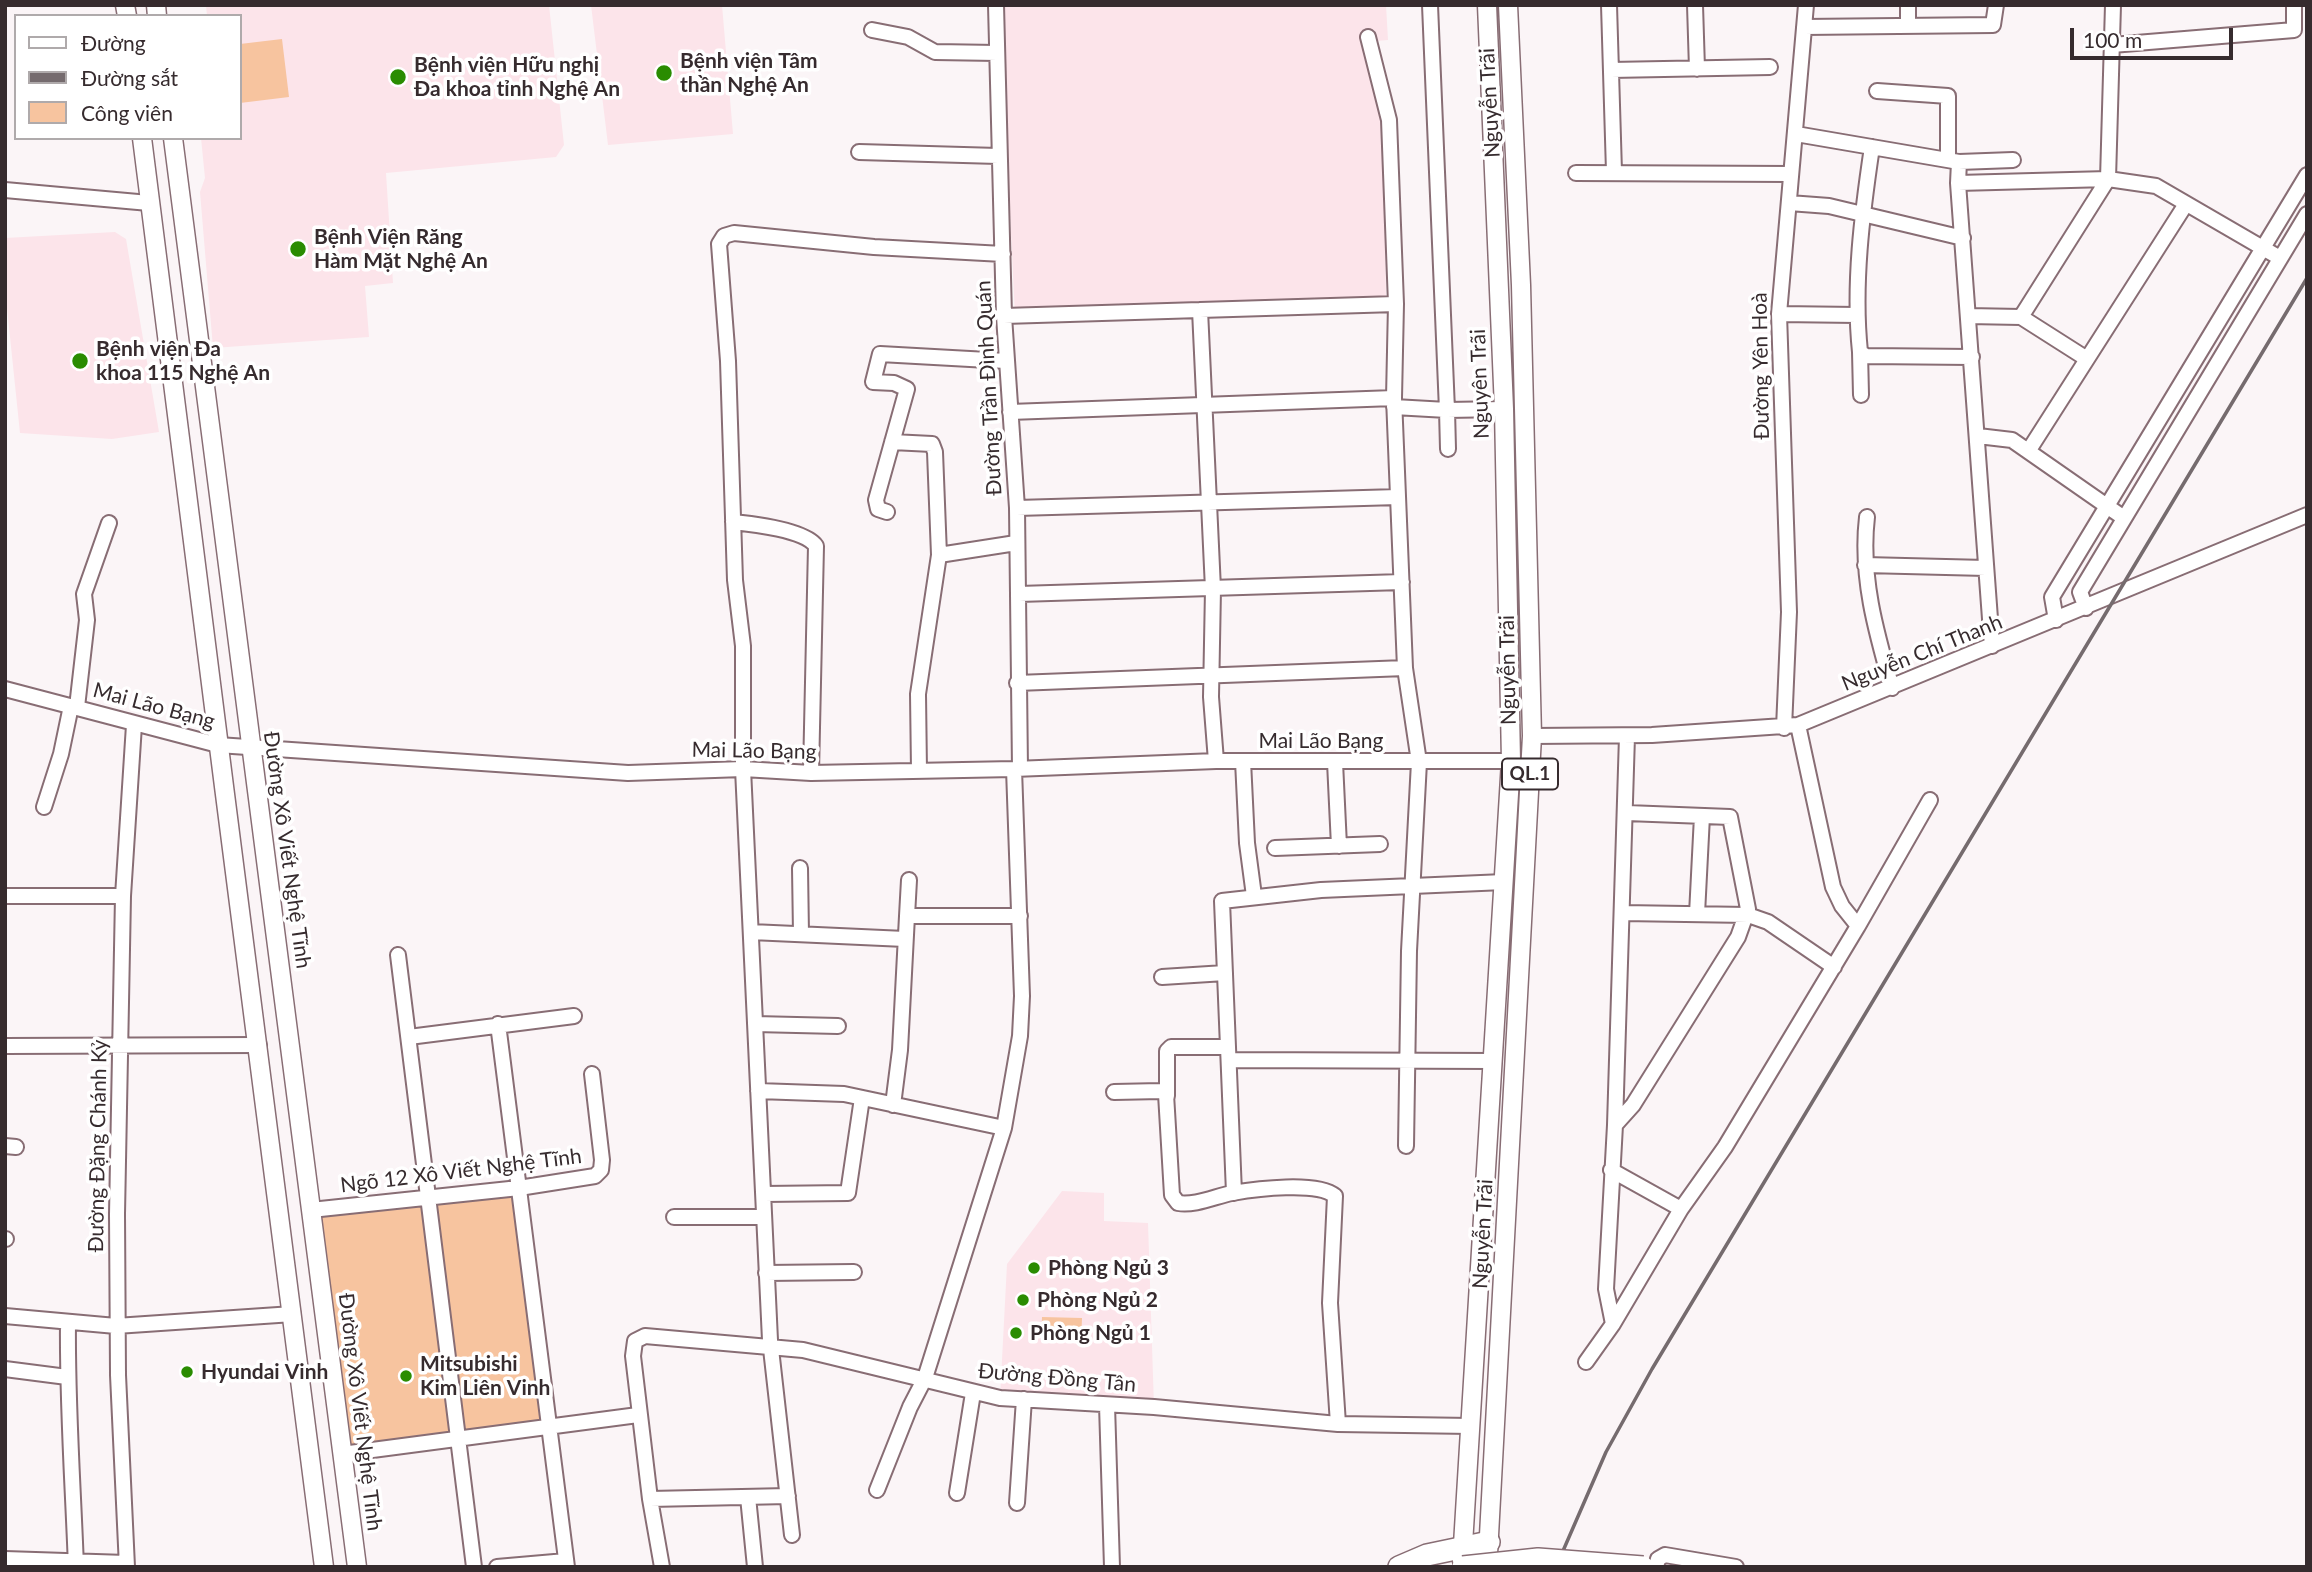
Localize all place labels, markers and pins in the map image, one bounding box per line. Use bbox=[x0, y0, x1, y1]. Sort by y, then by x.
place label: Bệnh viện Tâm thần Nghệ An bbox=[680, 48, 817, 98]
place label: Bệnh viện Hữu nghị Đa khoa tỉnh Nghệ An bbox=[414, 52, 620, 102]
marker: Bệnh viện Tâm thần Nghệ An bbox=[654, 63, 674, 83]
marker: Bệnh viện Hữu nghị Đa khoa tỉnh Nghệ An bbox=[388, 67, 408, 87]
place label: Bệnh Viện Răng Hàm Mặt Nghệ An bbox=[314, 224, 488, 274]
marker: Bệnh Viện Răng Hàm Mặt Nghệ An bbox=[288, 239, 308, 259]
place label: Bệnh viện Đa khoa 115 Nghệ An bbox=[96, 336, 270, 386]
marker: Bệnh viện Đa khoa 115 Nghệ An bbox=[70, 351, 90, 371]
place label: Phòng Ngủ 3 bbox=[1048, 1255, 1169, 1281]
marker: Phòng Ngủ 3 bbox=[1026, 1260, 1042, 1276]
place label: Phòng Ngủ 2 bbox=[1037, 1287, 1158, 1313]
marker: Phòng Ngủ 2 bbox=[1015, 1292, 1031, 1308]
place label: Phòng Ngủ 1 bbox=[1030, 1320, 1151, 1346]
marker: Phòng Ngủ 1 bbox=[1008, 1325, 1024, 1341]
place label: Mitsubishi Kim Liên Vinh bbox=[420, 1351, 550, 1401]
place label: Hyundai Vinh bbox=[201, 1359, 328, 1385]
marker: Hyundai Vinh bbox=[179, 1364, 195, 1380]
marker: Mitsubishi Kim Liên Vinh bbox=[398, 1368, 414, 1384]

